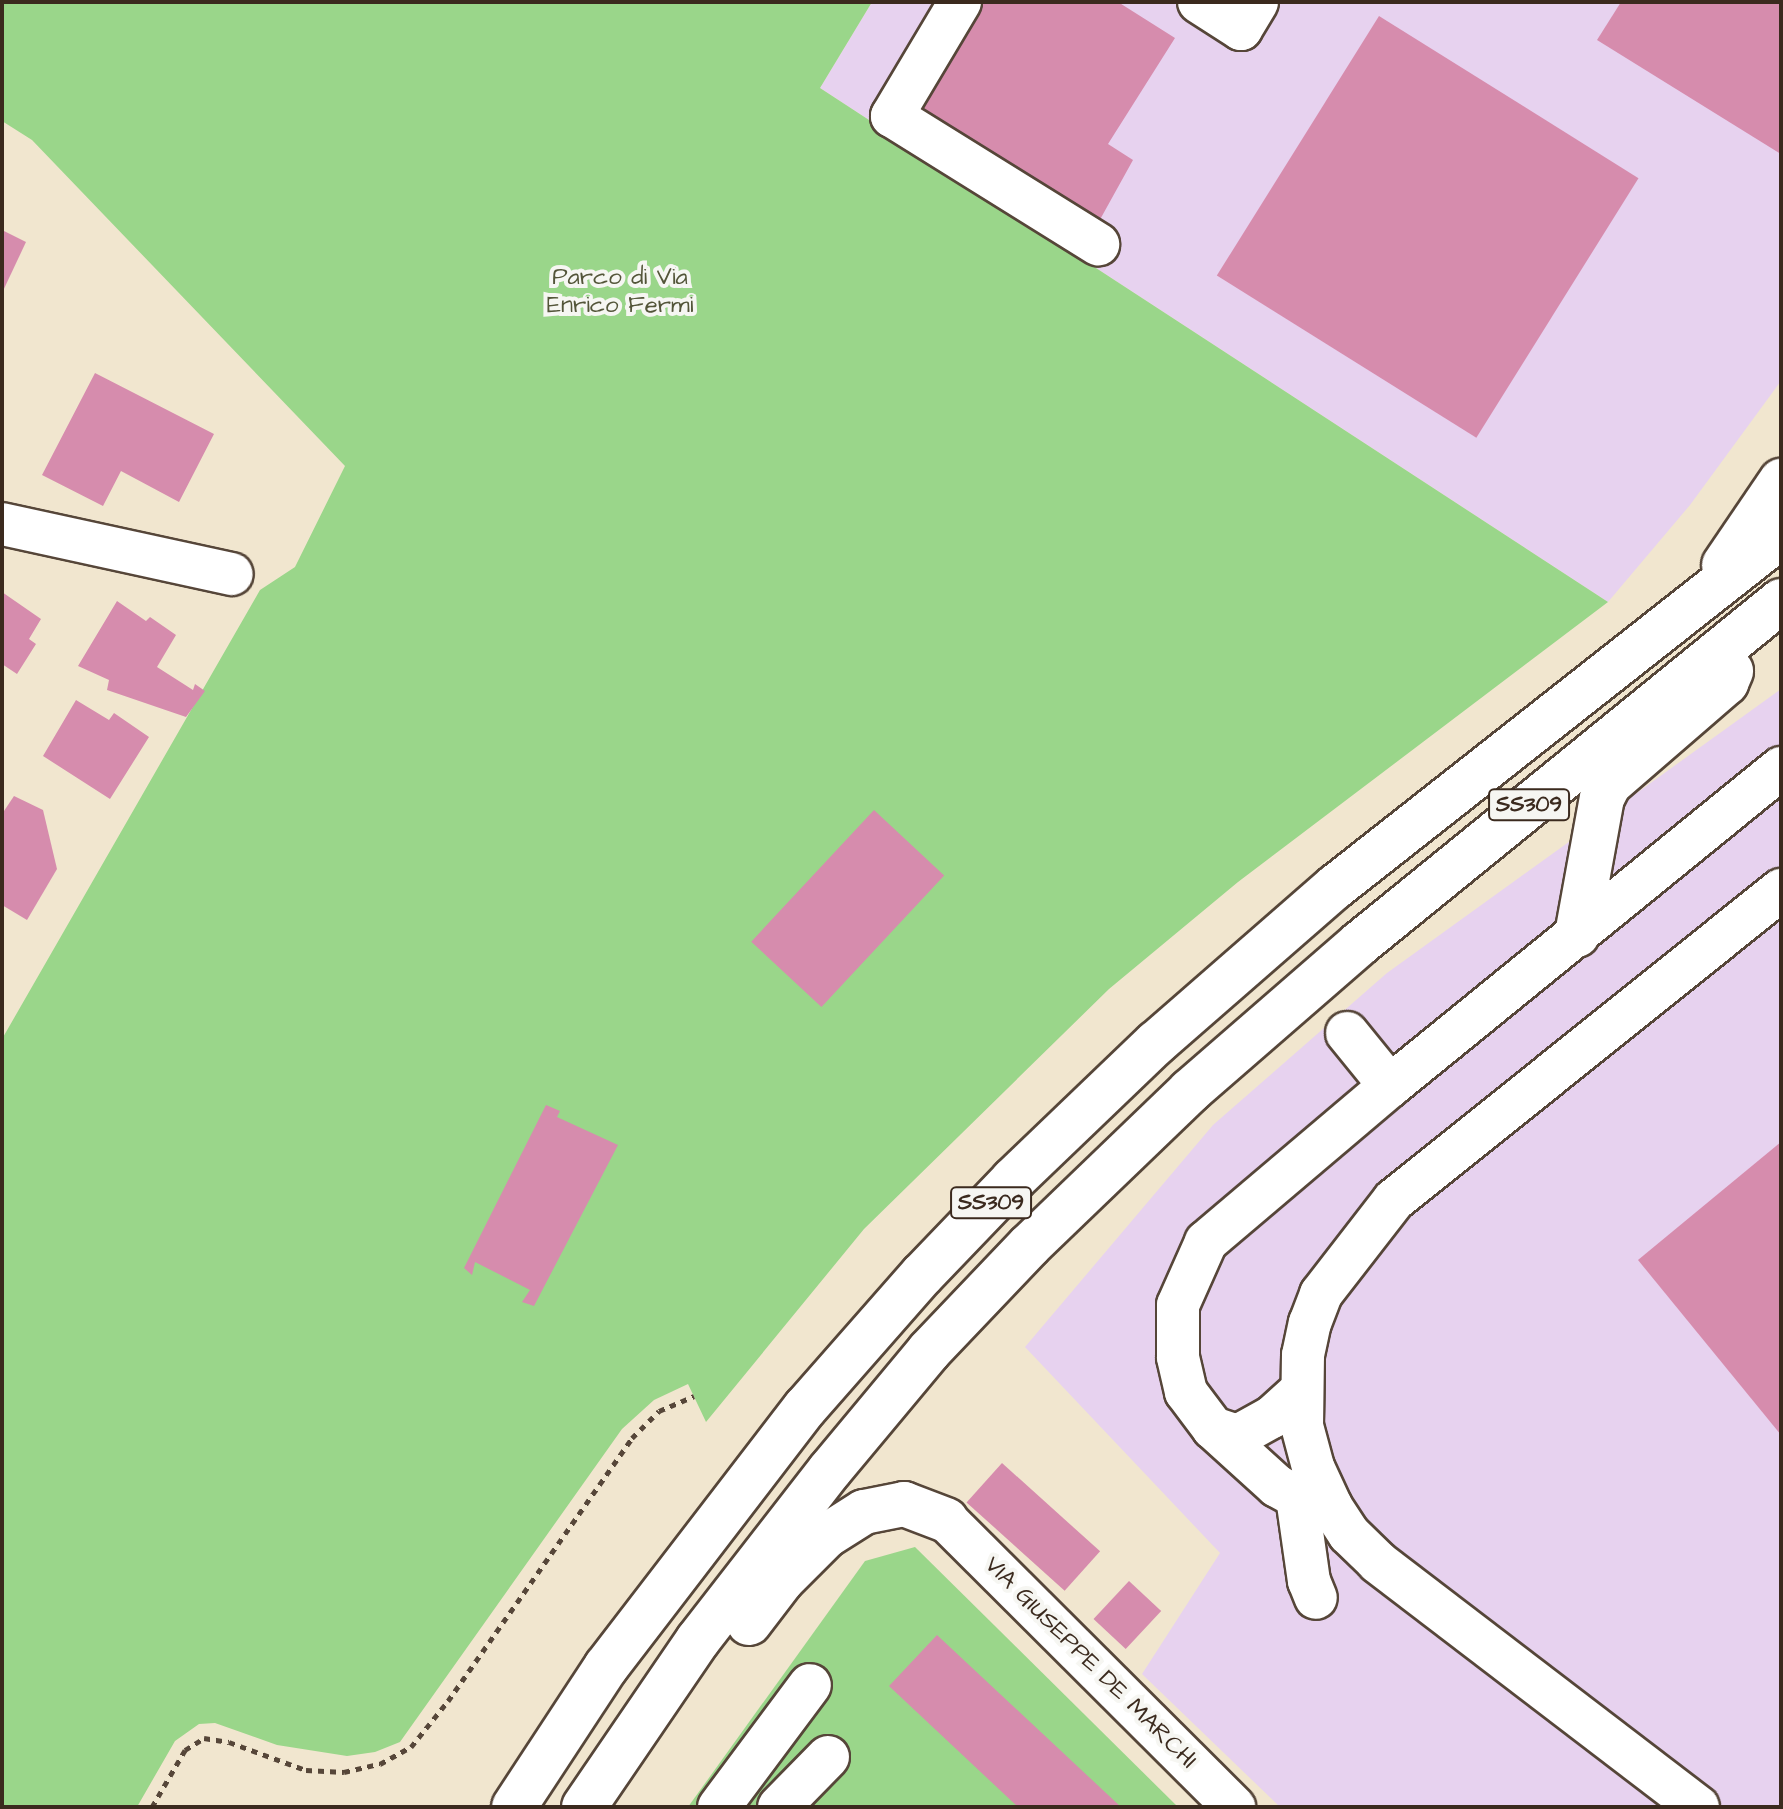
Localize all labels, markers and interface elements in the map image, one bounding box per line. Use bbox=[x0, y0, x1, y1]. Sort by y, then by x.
park label: Parco di Via Enrico Fermi bbox=[547, 264, 693, 320]
road number: SS309 bbox=[1487, 787, 1571, 823]
road number: SS309 bbox=[949, 1185, 1033, 1221]
street label: VIA GIUSEPPE DE MARCHI bbox=[978, 1551, 1202, 1775]

